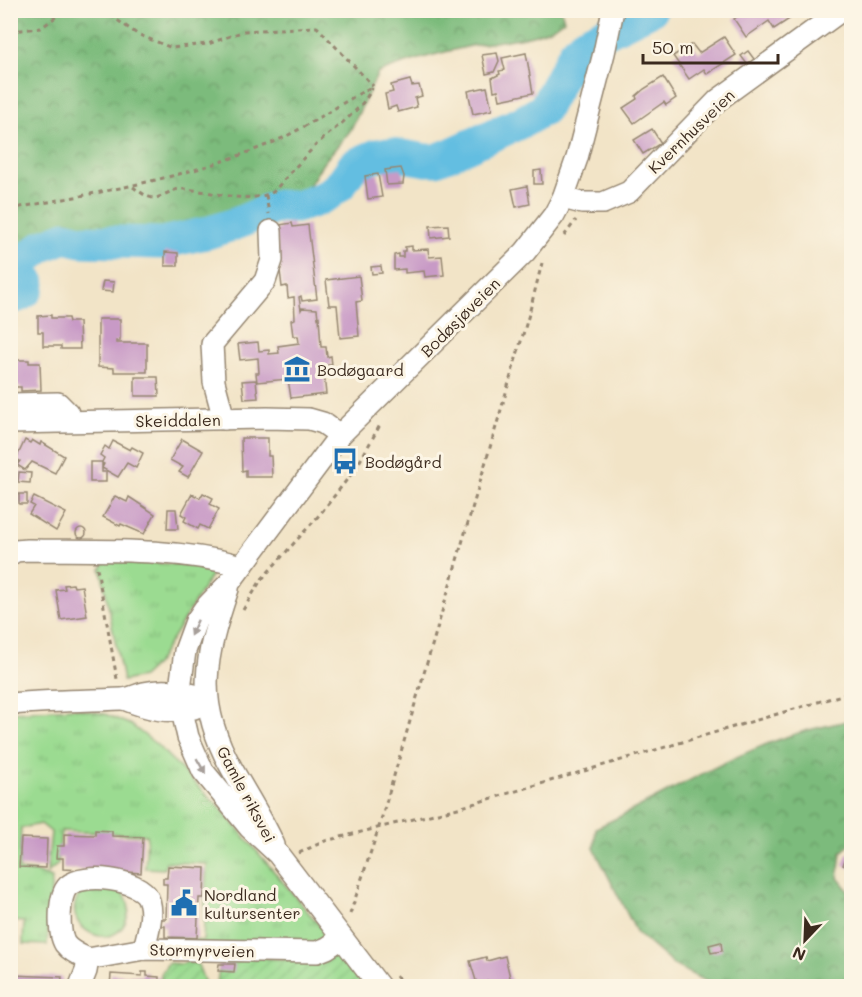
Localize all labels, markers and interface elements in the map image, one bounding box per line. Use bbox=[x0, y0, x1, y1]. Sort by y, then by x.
scale bar bbox=[643, 27, 778, 65]
text: 50 m bbox=[652, 35, 694, 59]
street label: Kvernhusveien bbox=[643, 84, 739, 178]
street label: Bodøsjøveien bbox=[416, 273, 504, 361]
museum icon: Bodøgaard bbox=[282, 354, 312, 384]
place label: Bodøgaard bbox=[317, 359, 404, 380]
street label: Skeiddalen bbox=[135, 409, 221, 431]
bus stop icon: Bodøgård bbox=[330, 446, 360, 476]
place label: Bodøgård bbox=[365, 451, 442, 472]
one-way arrow bbox=[189, 619, 199, 637]
street label: Gamle riksvei bbox=[213, 742, 281, 846]
one-way arrow bbox=[196, 758, 206, 775]
place label: Nordland kultursenter bbox=[204, 884, 301, 923]
public building icon: Nordland kultursenter bbox=[169, 888, 199, 918]
north arrow bbox=[775, 910, 835, 970]
street label: Stormyrveien bbox=[149, 939, 255, 961]
text: N bbox=[789, 942, 809, 966]

